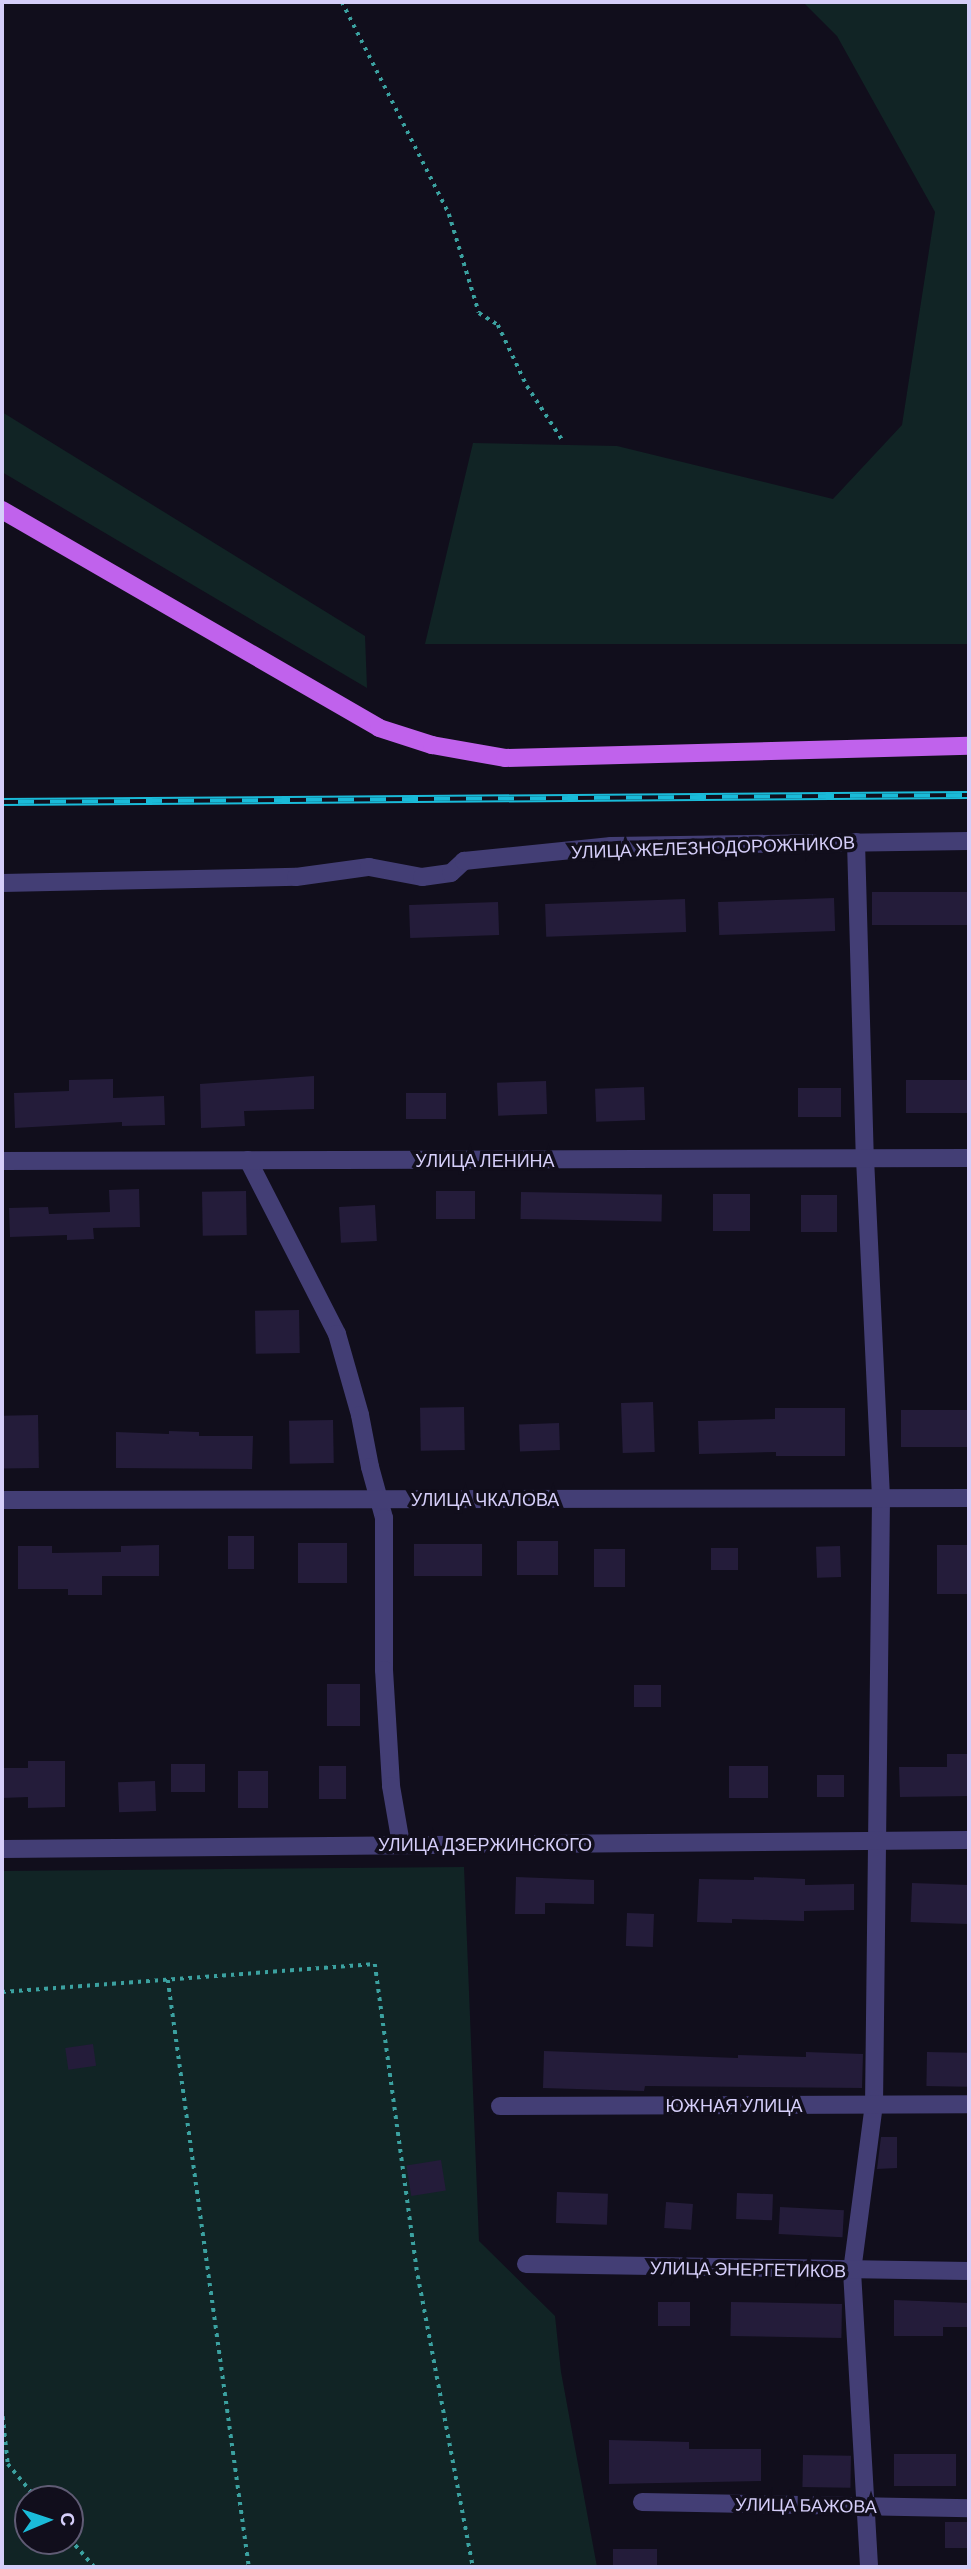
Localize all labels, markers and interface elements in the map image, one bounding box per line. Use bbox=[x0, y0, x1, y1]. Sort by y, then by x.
street label: УЛИЦА ЖЕЛЕЗНОДОРОЖНИКОВ bbox=[571, 831, 855, 863]
street label: УЛИЦА ЛЕНИНА bbox=[415, 1149, 555, 1171]
street label: УЛИЦА ЧКАЛОВА bbox=[411, 1488, 559, 1510]
street label: УЛИЦА ДЗЕРЖИНСКОГО bbox=[378, 1833, 592, 1855]
street label: ЮЖНАЯ УЛИЦА bbox=[666, 2094, 802, 2116]
street label: УЛИЦА ЭНЕРГЕТИКОВ bbox=[650, 2256, 846, 2282]
north arrow bbox=[14, 2485, 84, 2555]
street label: УЛИЦА БАЖОВА bbox=[735, 2493, 877, 2517]
text: С bbox=[57, 2512, 80, 2527]

